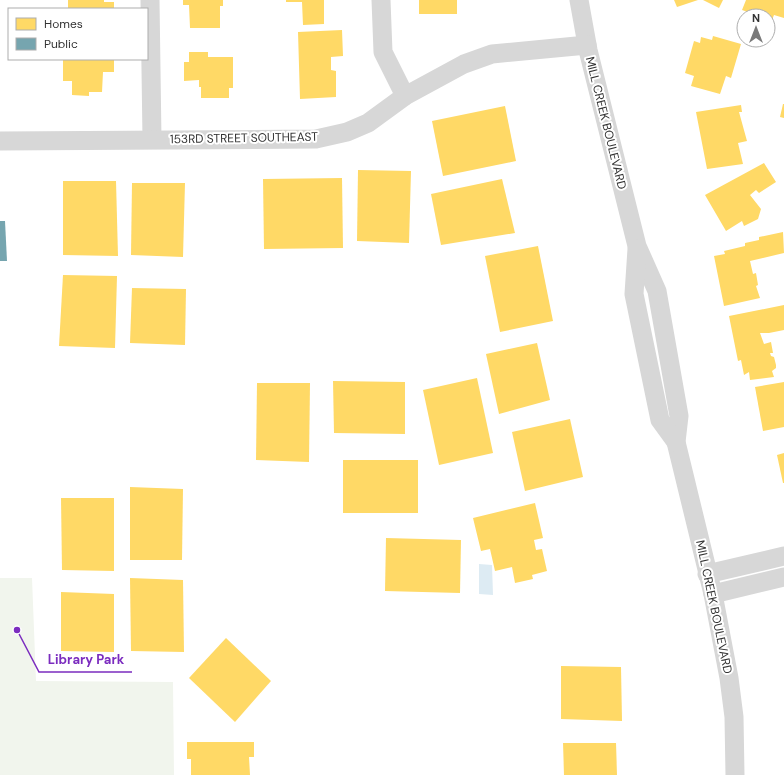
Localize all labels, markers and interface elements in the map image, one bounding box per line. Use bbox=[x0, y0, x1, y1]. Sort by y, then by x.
legend bbox=[8, 8, 148, 60]
north arrow bbox=[736, 8, 776, 48]
text: N bbox=[752, 11, 760, 25]
text: Homes bbox=[44, 16, 83, 32]
text: Public bbox=[44, 36, 78, 52]
street label: MILL CREEK BOULEVARD bbox=[582, 55, 630, 191]
street label: 153RD STREET SOUTHEAST bbox=[170, 129, 318, 147]
street label: MILL CREEK BOULEVARD bbox=[692, 539, 736, 675]
callout: Library Park bbox=[39, 647, 132, 672]
text: Library Park bbox=[48, 651, 125, 668]

